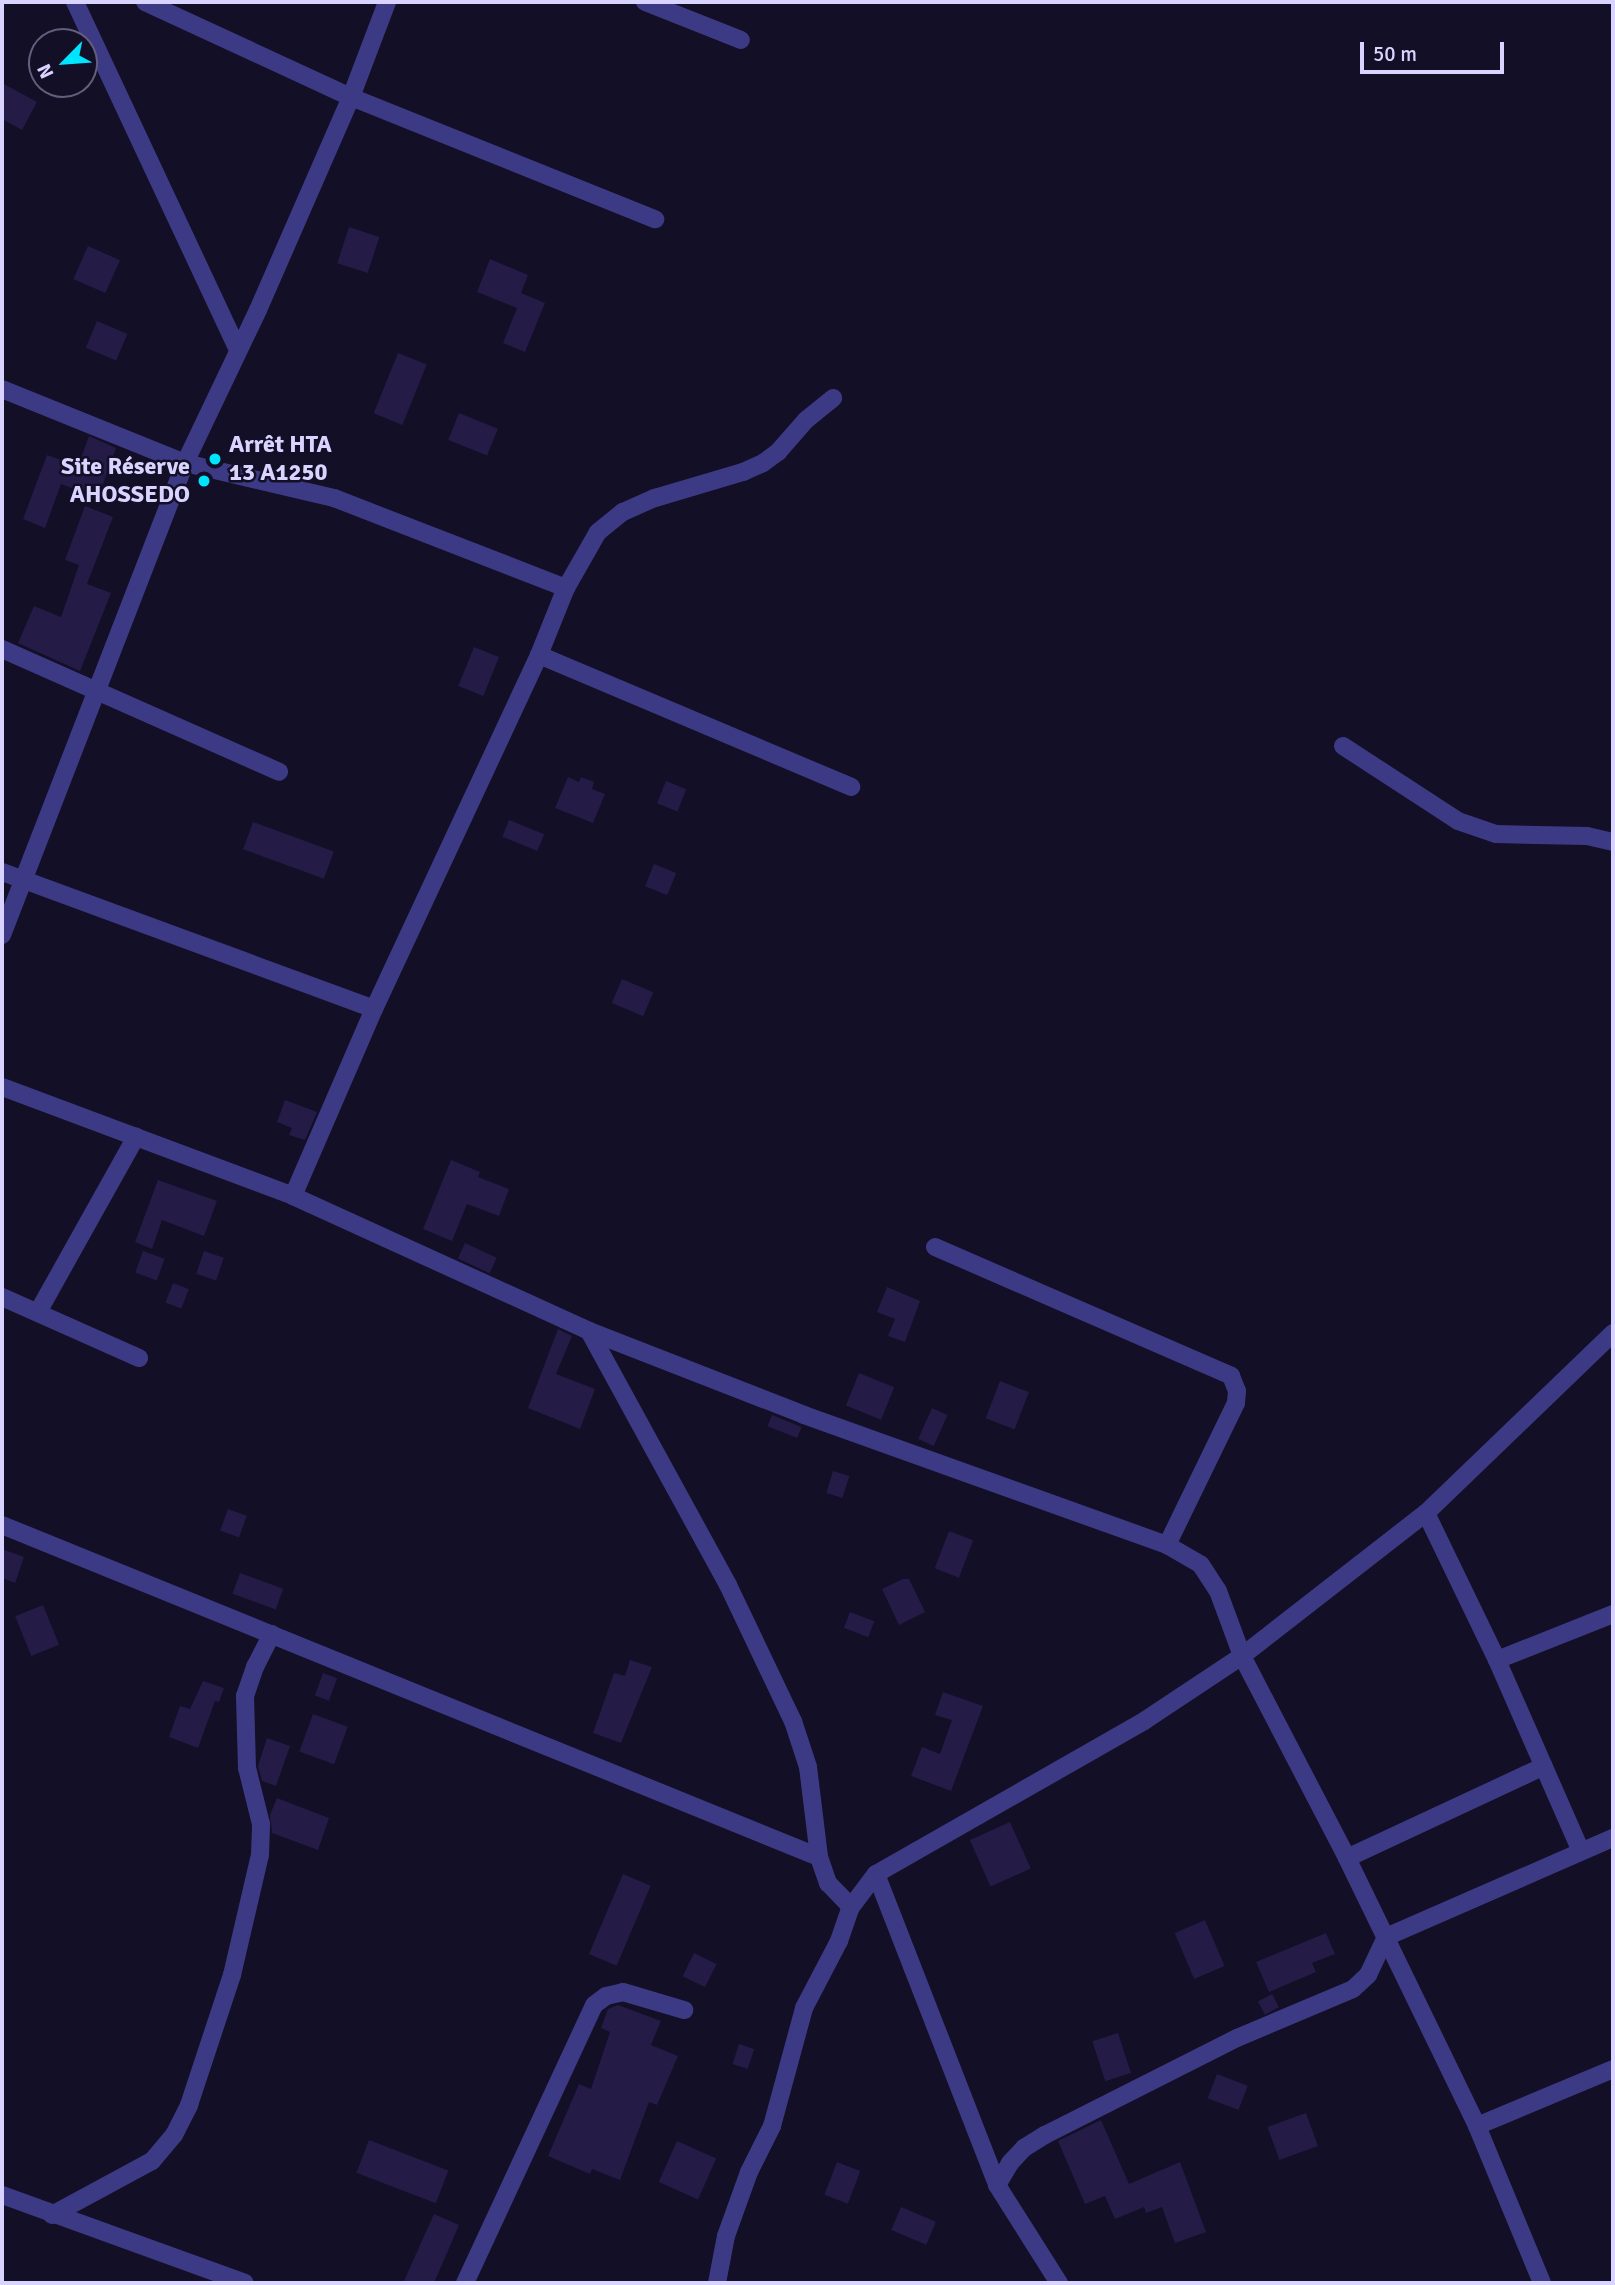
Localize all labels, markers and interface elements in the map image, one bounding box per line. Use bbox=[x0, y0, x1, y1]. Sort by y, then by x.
north arrow bbox=[28, 28, 98, 98]
scale bar bbox=[1363, 28, 1506, 72]
text: 50 m bbox=[1373, 41, 1417, 67]
text: N bbox=[32, 60, 59, 82]
place label: Arrêt HTA 13 A1250 bbox=[229, 431, 332, 487]
marker: Arrêt HTA 13 A1250 bbox=[207, 451, 223, 467]
place label: Site Réserve AHOSSEDO bbox=[61, 453, 190, 509]
marker: Site Réserve AHOSSEDO bbox=[196, 473, 212, 489]

